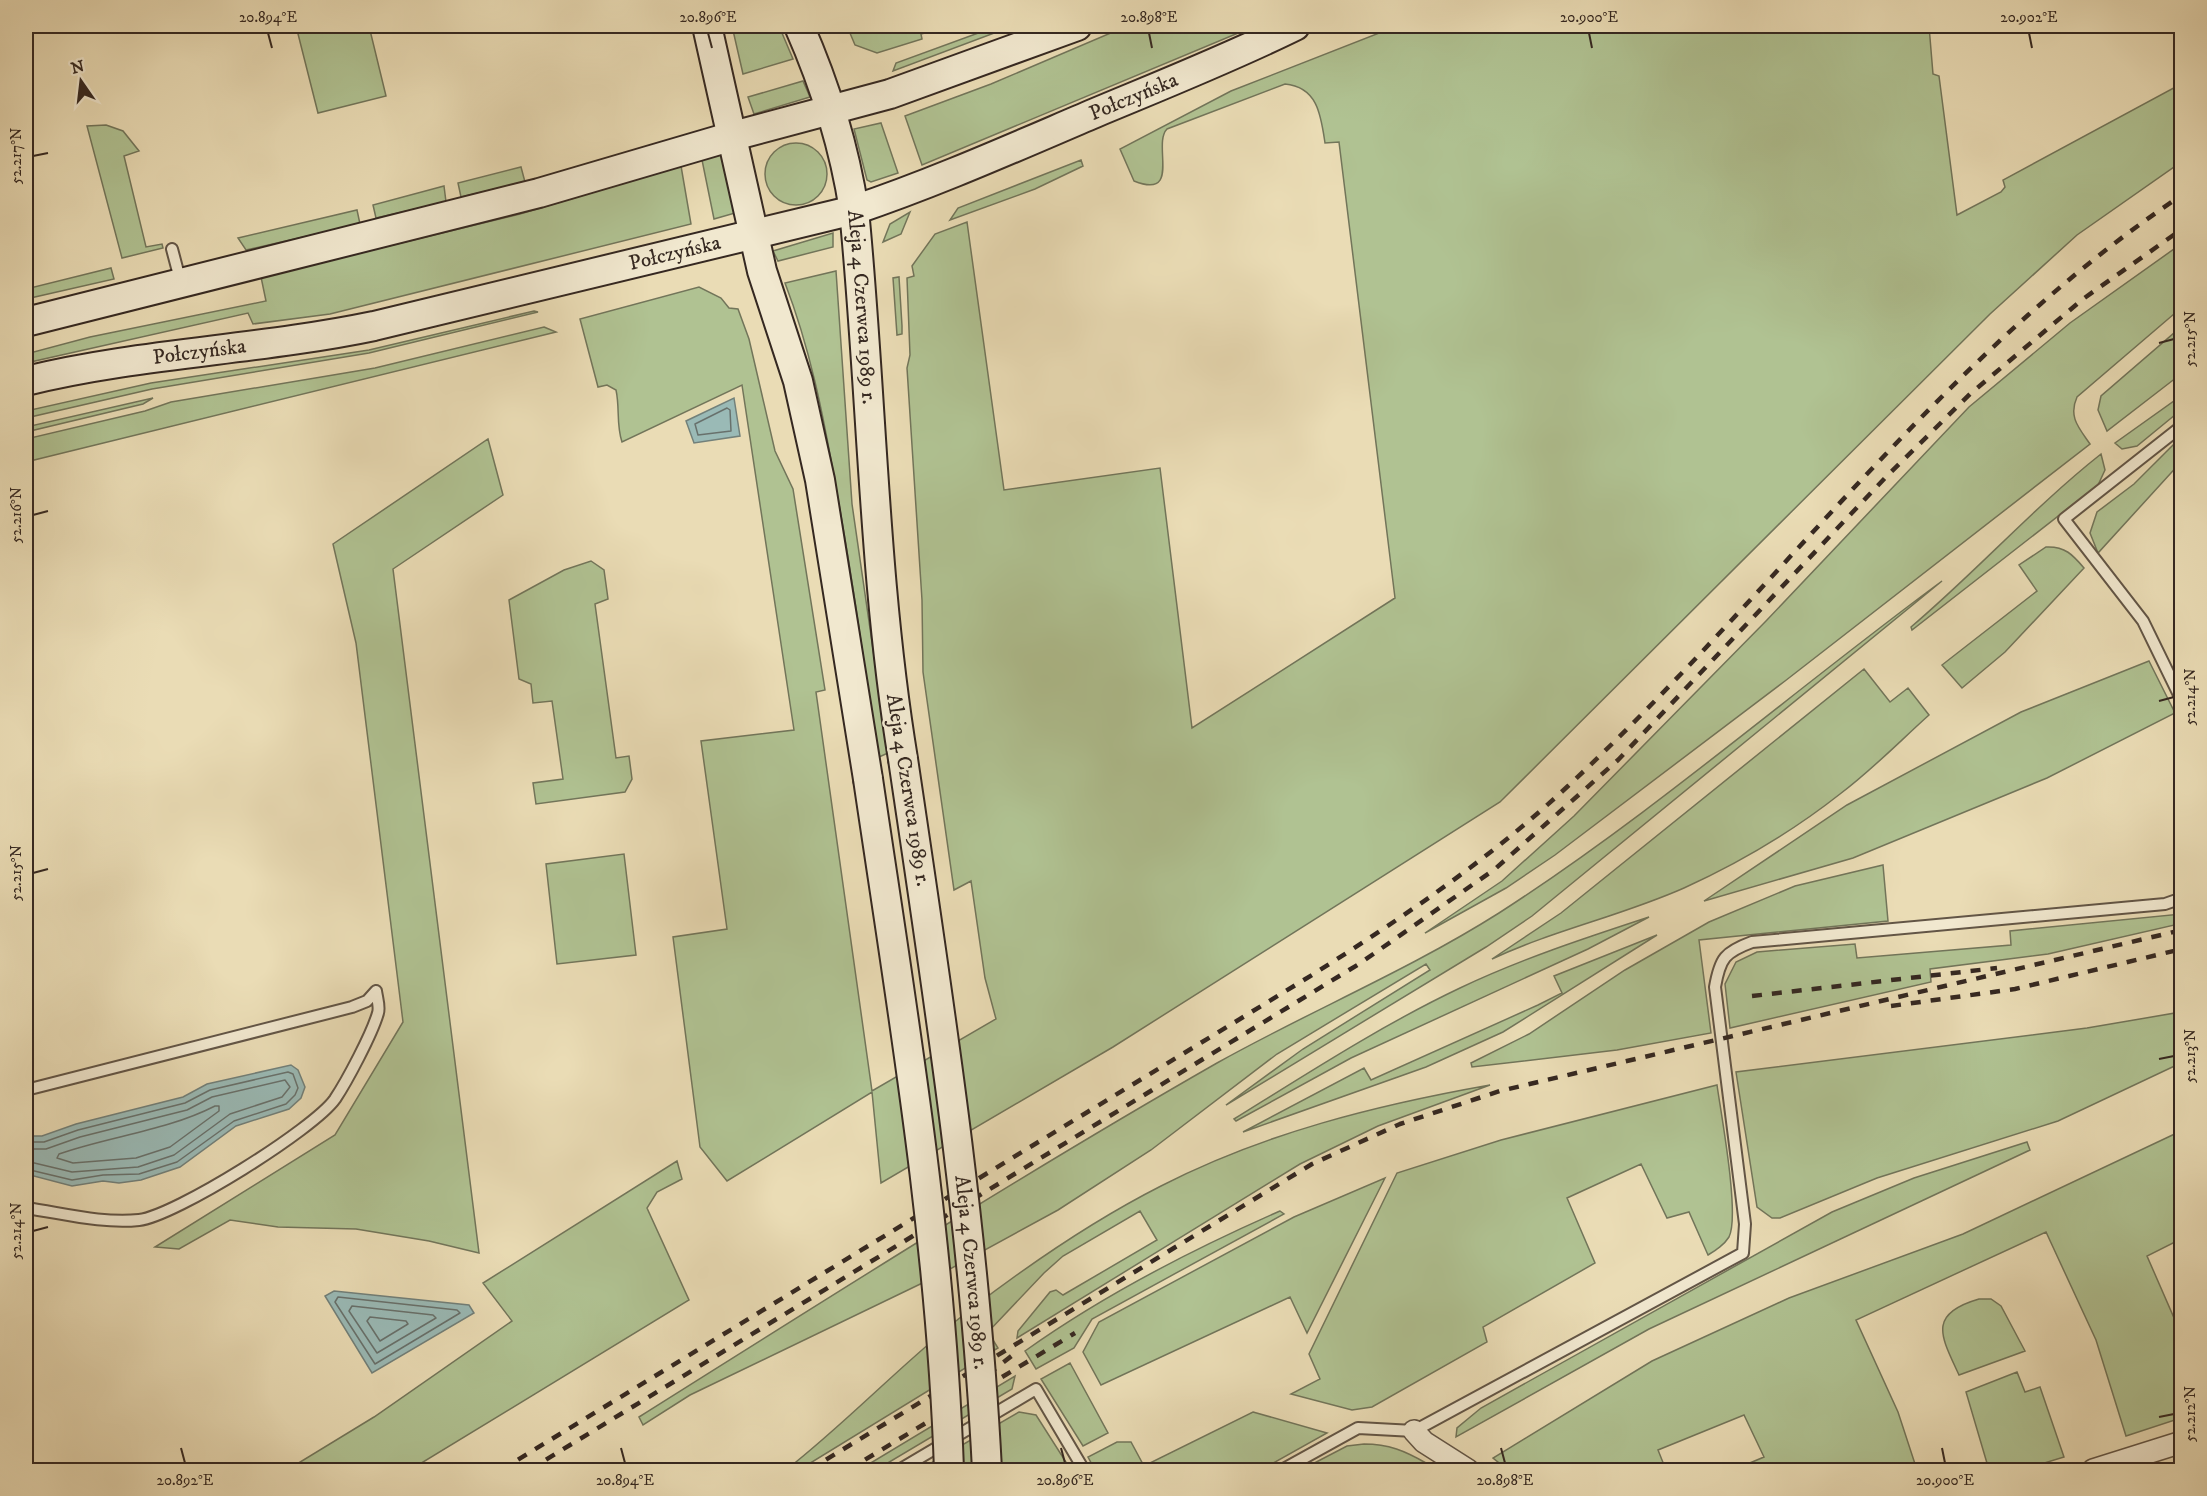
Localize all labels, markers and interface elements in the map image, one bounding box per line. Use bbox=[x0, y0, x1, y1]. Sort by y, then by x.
text: 20.894°E bbox=[239, 8, 297, 27]
text: 20.896°E bbox=[679, 8, 737, 27]
text: 20.898°E bbox=[1121, 8, 1178, 27]
text: 20.900°E bbox=[1560, 8, 1618, 27]
text: 20.902°E bbox=[2000, 8, 2058, 27]
north arrow bbox=[51, 51, 111, 111]
text: N bbox=[69, 56, 86, 79]
street label: Połczyńska bbox=[1085, 67, 1182, 127]
text: 52.217°N bbox=[7, 128, 26, 184]
street label: Aleja 4 Czerwca 1989 r. bbox=[841, 209, 882, 405]
street label: Połczyńska bbox=[626, 230, 723, 277]
text: 52.215°N bbox=[2181, 311, 2200, 367]
street label: Połczyńska bbox=[151, 333, 248, 371]
text: 52.216°N bbox=[7, 487, 26, 543]
text: 52.214°N bbox=[2181, 668, 2200, 726]
street label: Aleja 4 Czerwca 1989 r. bbox=[880, 692, 936, 888]
text: 52.215°N bbox=[7, 845, 26, 901]
text: 52.213°N bbox=[2181, 1029, 2200, 1083]
street label: Aleja 4 Czerwca 1989 r. bbox=[948, 1174, 993, 1371]
text: 52.214°N bbox=[7, 1202, 26, 1260]
text: 52.212°N bbox=[2181, 1386, 2200, 1442]
text: 20.892°E bbox=[157, 1471, 214, 1490]
text: 20.894°E bbox=[596, 1471, 654, 1490]
text: 20.896°E bbox=[1036, 1471, 1094, 1490]
text: 20.898°E bbox=[1477, 1471, 1534, 1490]
text: 20.900°E bbox=[1916, 1471, 1974, 1490]

